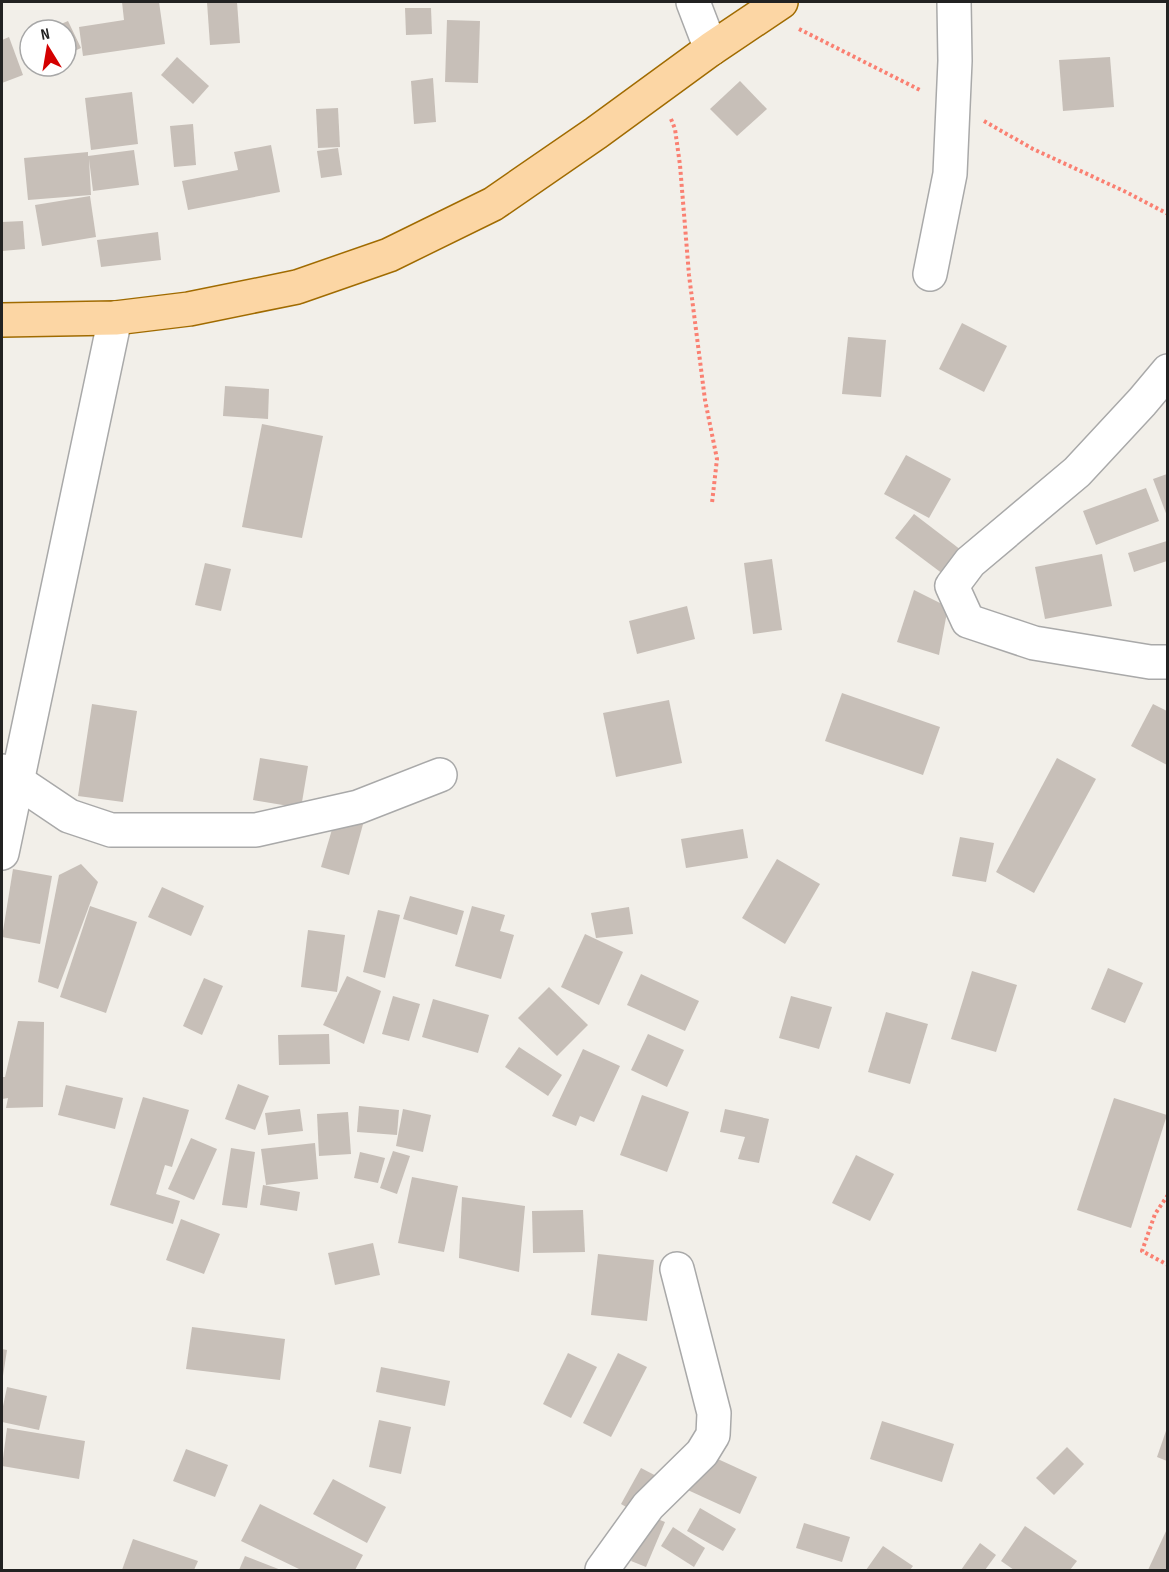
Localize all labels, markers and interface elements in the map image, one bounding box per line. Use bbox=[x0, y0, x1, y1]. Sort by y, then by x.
north arrow bbox=[18, 18, 78, 78]
text: N bbox=[39, 25, 51, 45]

